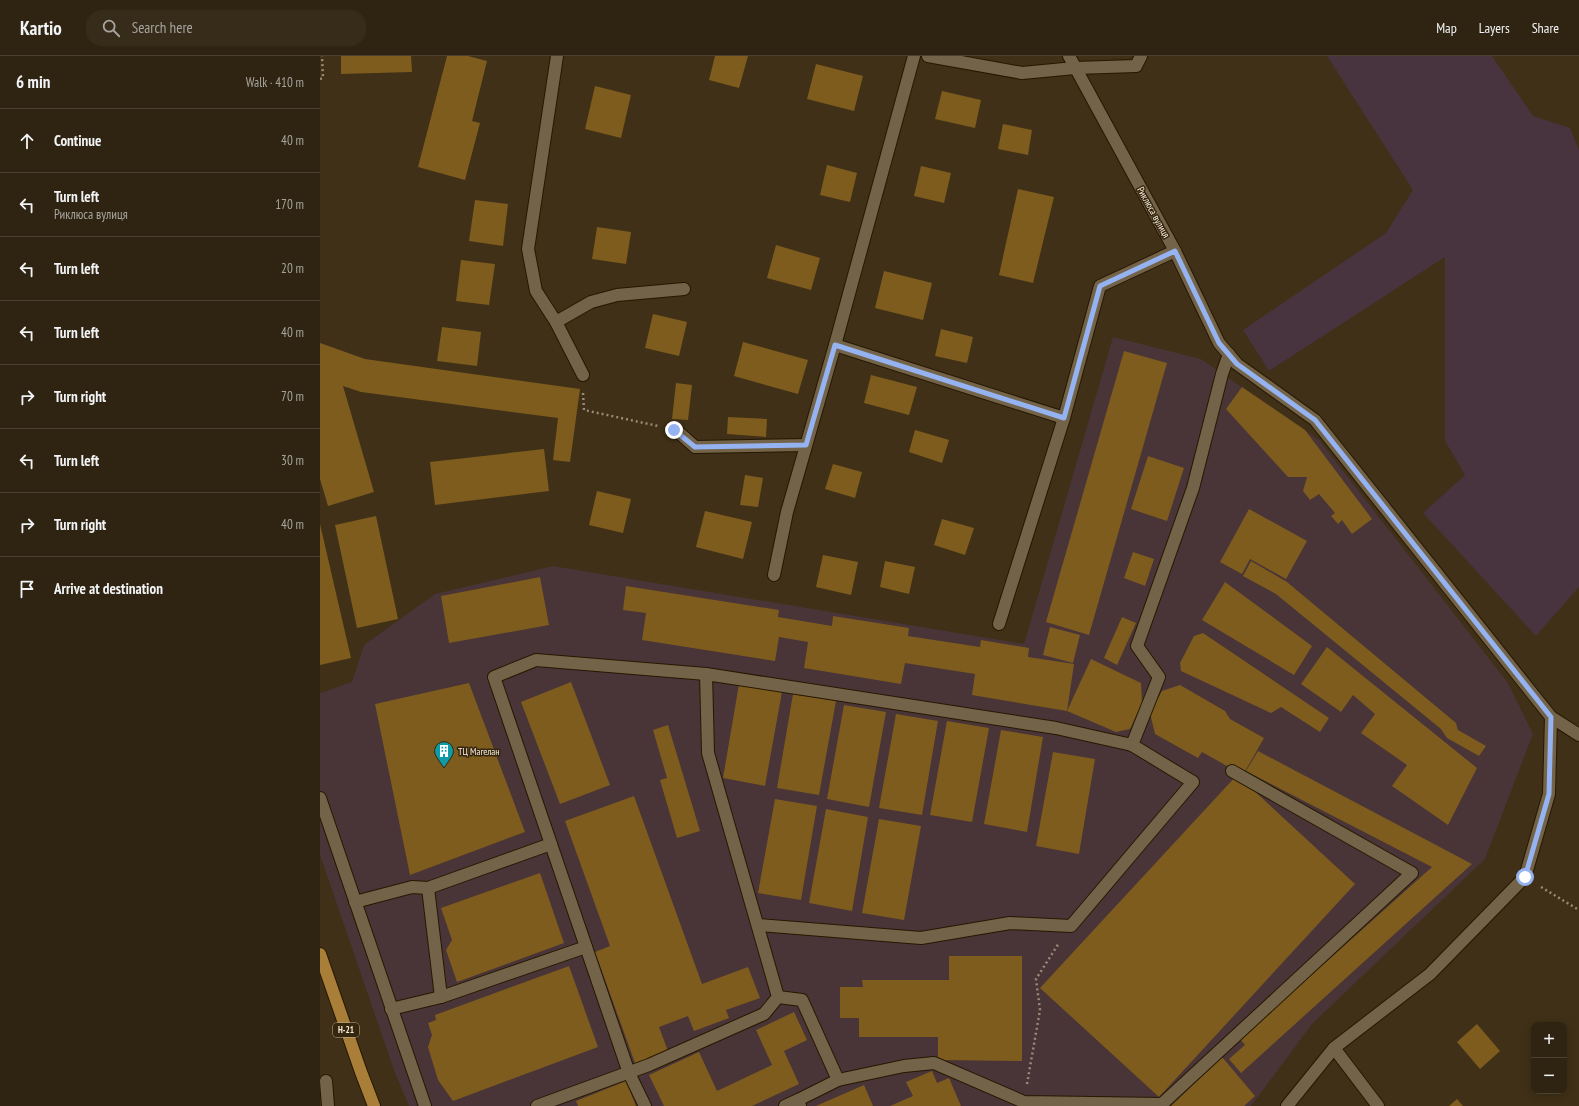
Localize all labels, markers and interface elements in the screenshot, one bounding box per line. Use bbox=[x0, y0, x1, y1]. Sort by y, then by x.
search box bbox=[86, 10, 366, 46]
text: Kartio bbox=[20, 16, 62, 40]
icon: search bbox=[100, 17, 122, 39]
text: Search here bbox=[132, 18, 193, 37]
text: Map bbox=[1436, 19, 1457, 37]
text: Layers bbox=[1479, 19, 1510, 37]
text: Share bbox=[1532, 19, 1559, 37]
text: 6 min bbox=[16, 71, 50, 93]
text: Walk · 410 m bbox=[246, 74, 304, 91]
icon: ahead bbox=[16, 130, 38, 152]
text: Continue bbox=[54, 131, 101, 150]
text: 40 m bbox=[281, 132, 304, 149]
street label: Риклюса вулиця bbox=[1134, 184, 1173, 240]
text: Turn left bbox=[54, 187, 99, 206]
icon: left bbox=[16, 194, 38, 216]
text: 170 m bbox=[275, 196, 304, 213]
text: Риклюса вулиця bbox=[54, 206, 128, 223]
icon: left bbox=[16, 258, 38, 280]
text: Turn left bbox=[54, 259, 99, 278]
text: 20 m bbox=[281, 260, 304, 277]
icon: left bbox=[16, 322, 38, 344]
text: Turn left bbox=[54, 323, 99, 342]
text: 40 m bbox=[281, 324, 304, 341]
icon: right bbox=[16, 386, 38, 408]
text: Turn right bbox=[54, 387, 106, 406]
text: 70 m bbox=[281, 388, 304, 405]
route end bbox=[665, 421, 683, 439]
icon: left bbox=[16, 450, 38, 472]
text: Turn left bbox=[54, 451, 99, 470]
text: 30 m bbox=[281, 452, 304, 469]
icon: right bbox=[16, 514, 38, 536]
text: Turn right bbox=[54, 515, 106, 534]
text: 40 m bbox=[281, 516, 304, 533]
icon: arrive bbox=[16, 578, 38, 600]
text: Arrive at destination bbox=[54, 579, 163, 598]
building icon: ТЦ Магелан bbox=[433, 740, 455, 768]
place label: ТЦ Магелан bbox=[458, 745, 500, 758]
route start bbox=[1516, 868, 1534, 886]
map controls bbox=[1531, 1022, 1567, 1094]
button: + bbox=[1531, 1022, 1567, 1058]
road number: Н-21 bbox=[333, 1023, 359, 1037]
button: − bbox=[1531, 1058, 1567, 1094]

